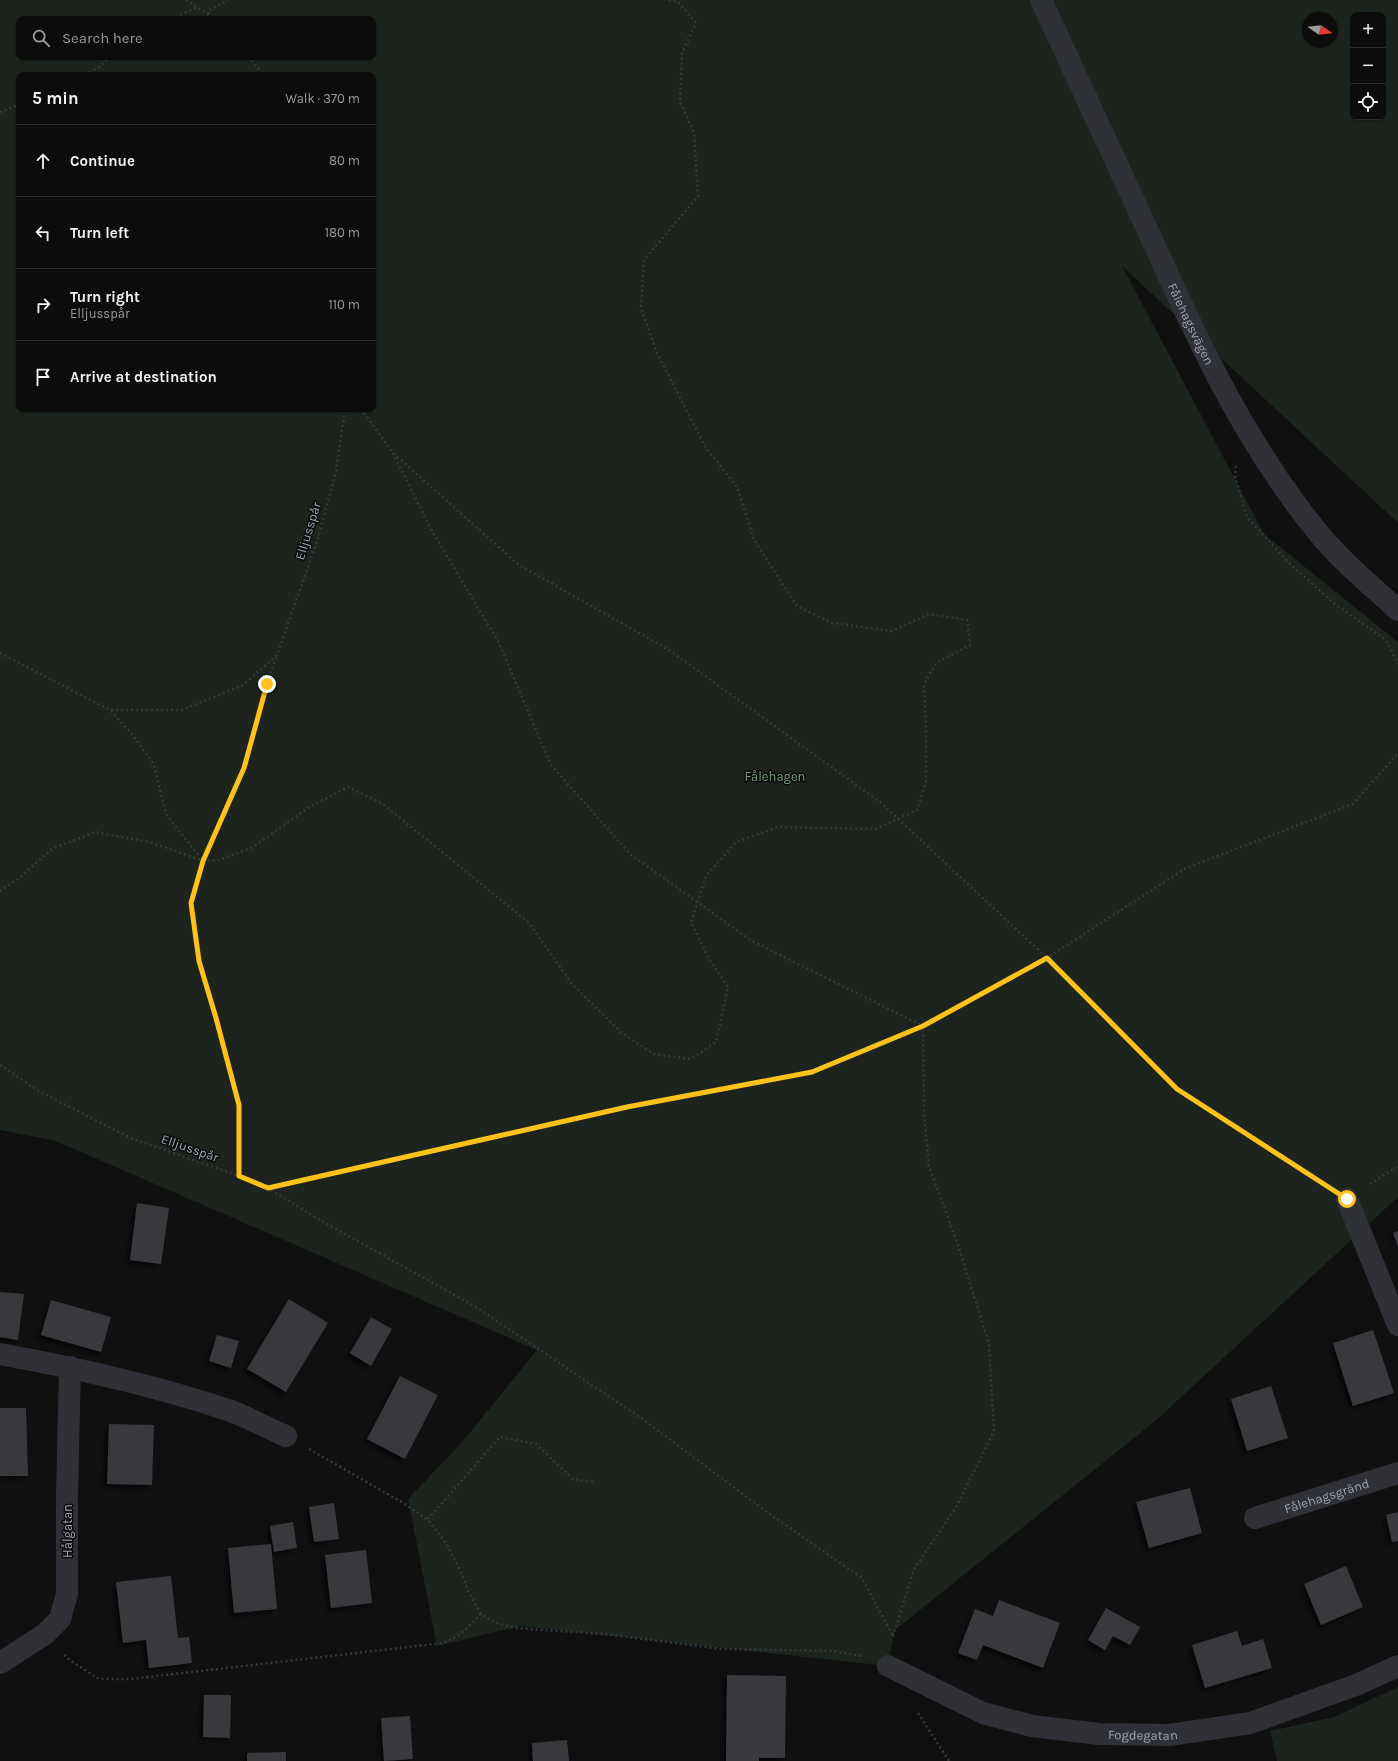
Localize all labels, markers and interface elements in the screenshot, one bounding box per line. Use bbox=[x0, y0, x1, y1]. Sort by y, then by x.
north arrow bbox=[1302, 12, 1338, 48]
map controls bbox=[1350, 12, 1386, 120]
button: + bbox=[1350, 12, 1386, 48]
search box bbox=[16, 16, 376, 60]
icon: search bbox=[30, 27, 52, 49]
text: Search here bbox=[62, 29, 143, 47]
button: − bbox=[1350, 48, 1386, 84]
button: locate bbox=[1350, 84, 1386, 120]
text: 5 min bbox=[32, 88, 79, 108]
text: Walk · 370 m bbox=[285, 91, 360, 106]
icon: ahead bbox=[32, 150, 54, 172]
text: Continue bbox=[70, 152, 135, 170]
text: 80 m bbox=[329, 153, 360, 168]
icon: left bbox=[32, 222, 54, 244]
text: Turn left bbox=[70, 224, 129, 242]
text: 180 m bbox=[325, 225, 360, 240]
street label: Fålehagsvägen bbox=[1165, 281, 1217, 367]
text: Turn right bbox=[70, 288, 140, 306]
icon: right bbox=[32, 294, 54, 316]
text: 110 m bbox=[328, 297, 360, 312]
text: Elljusspår bbox=[70, 306, 130, 321]
icon: arrive bbox=[32, 366, 54, 388]
text: Arrive at destination bbox=[70, 368, 217, 386]
street label: Elljusspår bbox=[292, 500, 324, 562]
route end bbox=[258, 675, 276, 693]
park label: Fålehagen bbox=[745, 769, 805, 784]
street label: Elljusspår bbox=[159, 1131, 221, 1165]
route start bbox=[1338, 1190, 1356, 1208]
street label: Fålehagsgränd bbox=[1282, 1475, 1371, 1516]
street label: Hålgatan bbox=[60, 1504, 75, 1558]
street label: Fogdegatan bbox=[1108, 1726, 1179, 1742]

